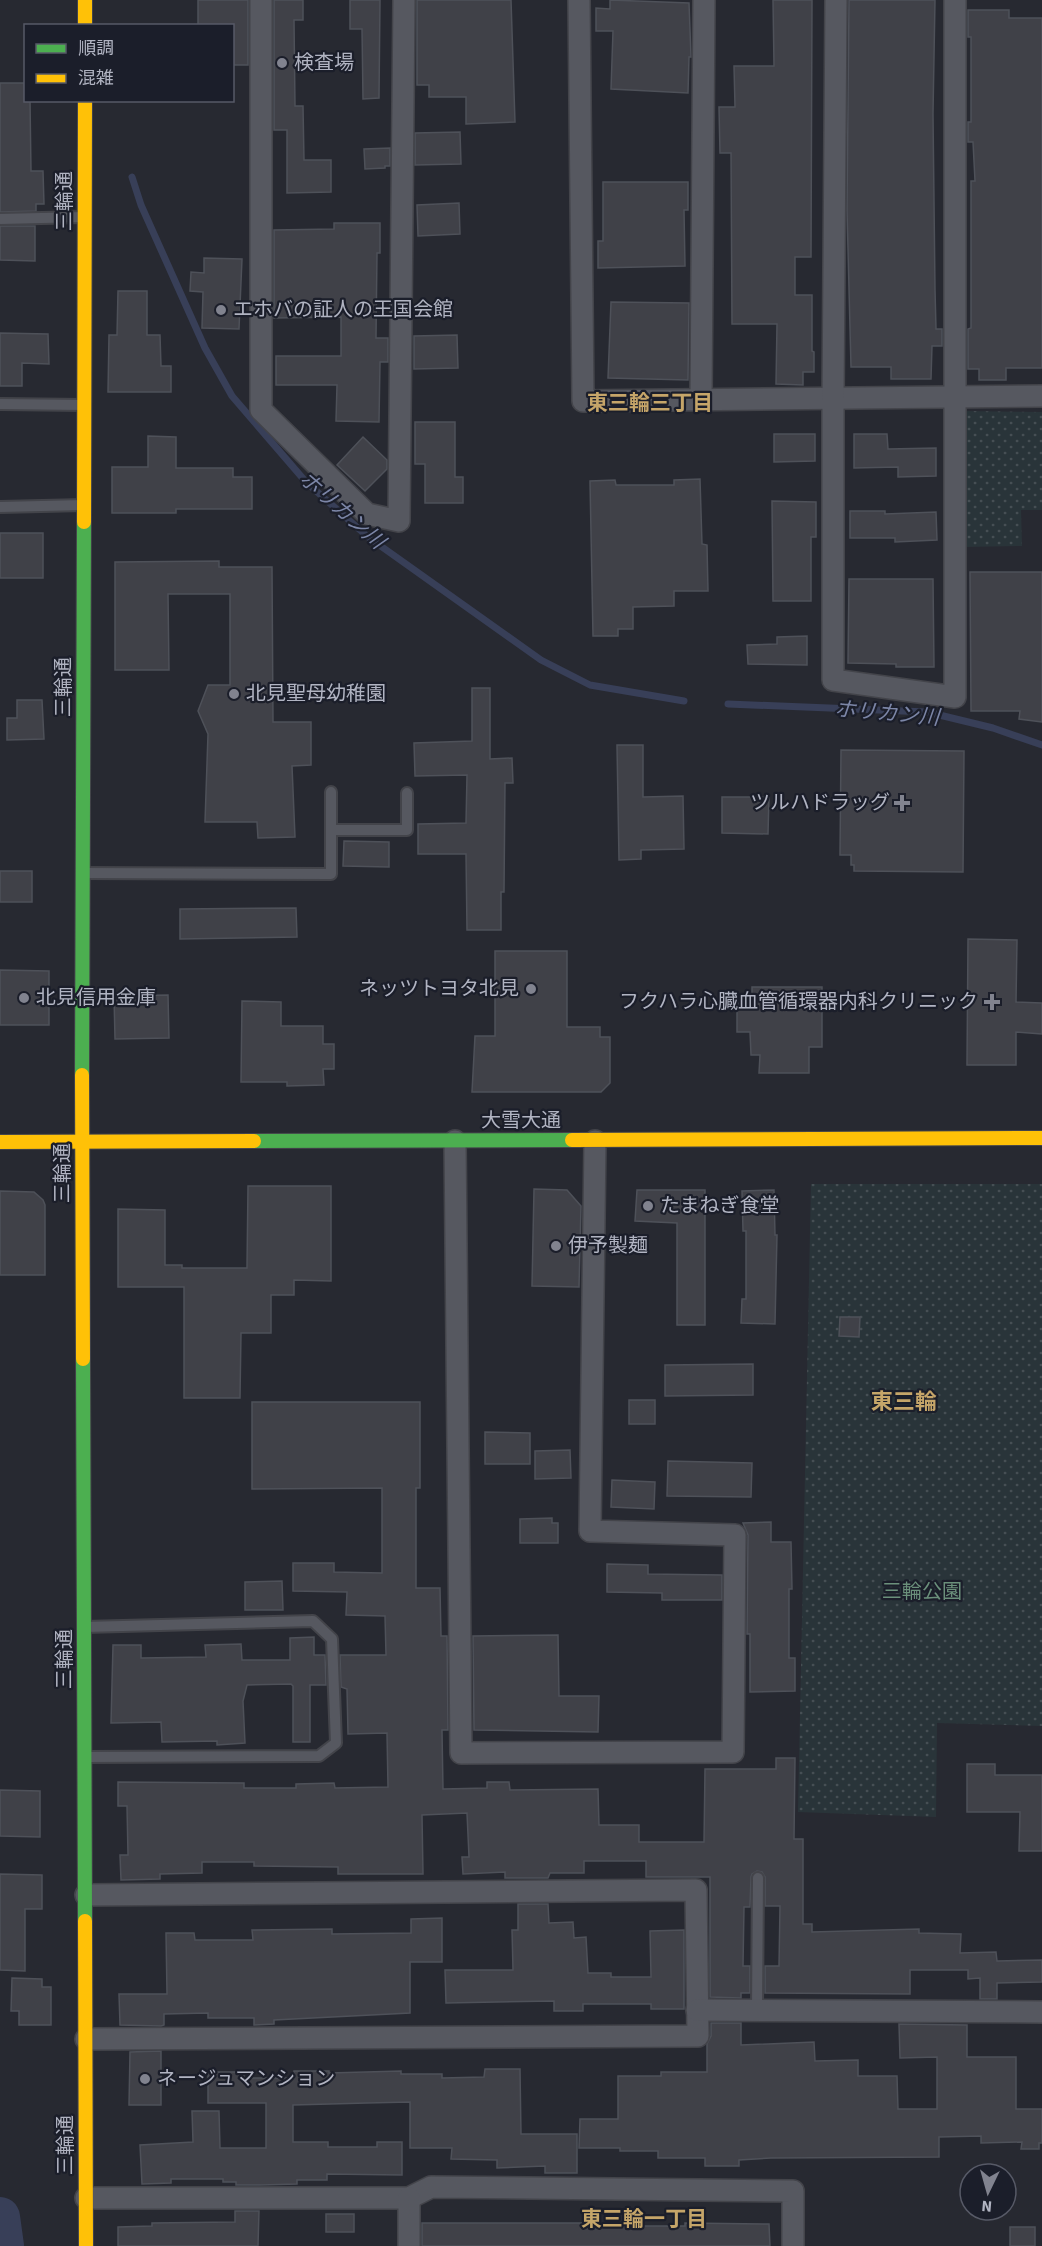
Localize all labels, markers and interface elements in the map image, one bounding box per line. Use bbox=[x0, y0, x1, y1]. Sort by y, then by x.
legend bbox=[24, 24, 234, 102]
text: 順調 bbox=[78, 36, 114, 61]
place label: 検査場 bbox=[294, 49, 354, 77]
marker: 検査場 bbox=[275, 56, 289, 70]
text: 混雑 bbox=[78, 66, 114, 91]
street label: 三輪通 bbox=[51, 171, 79, 231]
place label: エホバの証人の王国会館 bbox=[233, 296, 453, 324]
marker: エホバの証人の王国会館 bbox=[214, 303, 228, 317]
district label: 東三輪三丁目 bbox=[587, 388, 713, 418]
water label: ホリカン川 bbox=[293, 464, 393, 557]
street label: 三輪通 bbox=[50, 657, 78, 717]
place label: 北見聖母幼稚園 bbox=[246, 680, 386, 708]
marker: 北見聖母幼稚園 bbox=[227, 687, 241, 701]
water label: ホリカン川 bbox=[833, 693, 943, 733]
place label: ツルハドラッグ bbox=[750, 789, 890, 817]
marker: ツルハドラッグ bbox=[895, 796, 909, 810]
place label: ネッツトヨタ北見 bbox=[359, 975, 519, 1003]
marker: ネッツトヨタ北見 bbox=[524, 982, 538, 996]
place label: 北見信用金庫 bbox=[36, 984, 156, 1012]
place label: フクハラ心臓血管循環器内科クリニック bbox=[619, 988, 978, 1016]
marker: 北見信用金庫 bbox=[17, 991, 31, 1005]
marker: フクハラ心臓血管循環器内科クリニック bbox=[983, 993, 1001, 1011]
street label: 大雪大通 bbox=[481, 1107, 561, 1135]
street label: 三輪通 bbox=[49, 1143, 77, 1203]
place label: たまねぎ食堂 bbox=[660, 1192, 779, 1220]
marker: たまねぎ食堂 bbox=[641, 1199, 655, 1213]
place label: 伊予製麺 bbox=[568, 1232, 648, 1260]
marker: 伊予製麺 bbox=[549, 1239, 563, 1253]
district label: 東三輪 bbox=[871, 1386, 937, 1418]
park label: 三輪公園 bbox=[882, 1578, 962, 1606]
street label: 三輪通 bbox=[51, 1629, 79, 1689]
place label: ネージュマンション bbox=[157, 2065, 335, 2093]
marker: ネージュマンション bbox=[138, 2072, 152, 2086]
street label: 三輪通 bbox=[52, 2115, 80, 2175]
north arrow bbox=[958, 2162, 1018, 2222]
text: N bbox=[981, 2195, 993, 2217]
district label: 東三輪一丁目 bbox=[581, 2204, 707, 2234]

